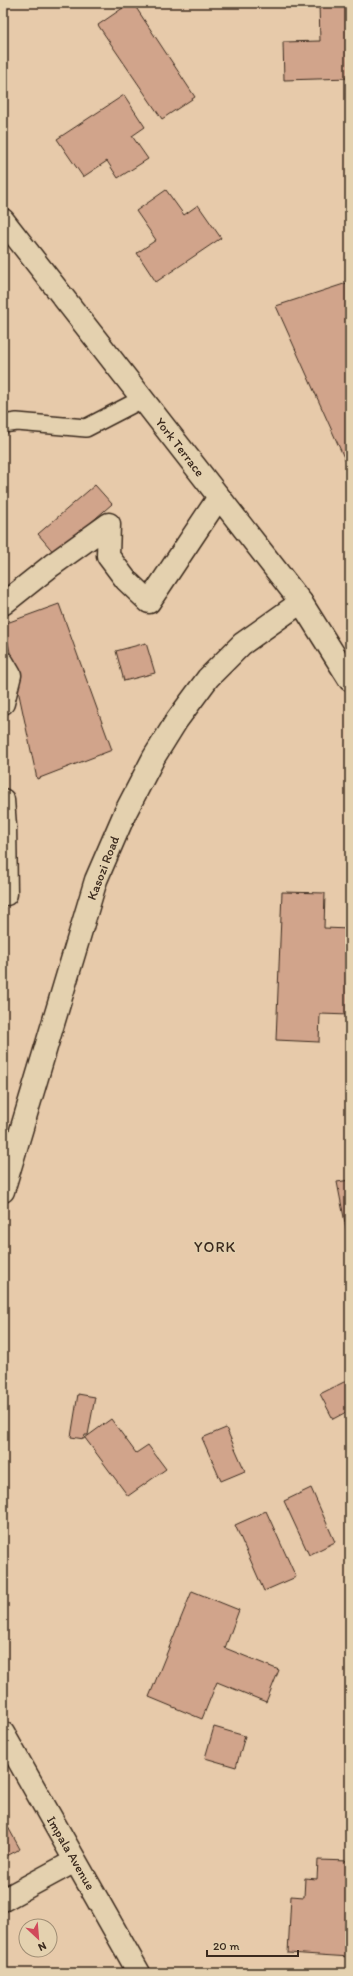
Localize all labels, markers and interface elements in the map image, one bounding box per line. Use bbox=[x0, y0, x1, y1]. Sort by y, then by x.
street label: York Terrace bbox=[152, 415, 208, 479]
street label: Kasozi Road bbox=[84, 834, 122, 902]
district label: YORK bbox=[194, 1238, 236, 1256]
street label: Impala Avenue bbox=[44, 1813, 98, 1893]
north arrow bbox=[18, 1918, 58, 1958]
scale bar bbox=[207, 1932, 298, 1958]
text: N bbox=[36, 1939, 48, 1954]
text: 20 m bbox=[213, 1939, 240, 1953]

